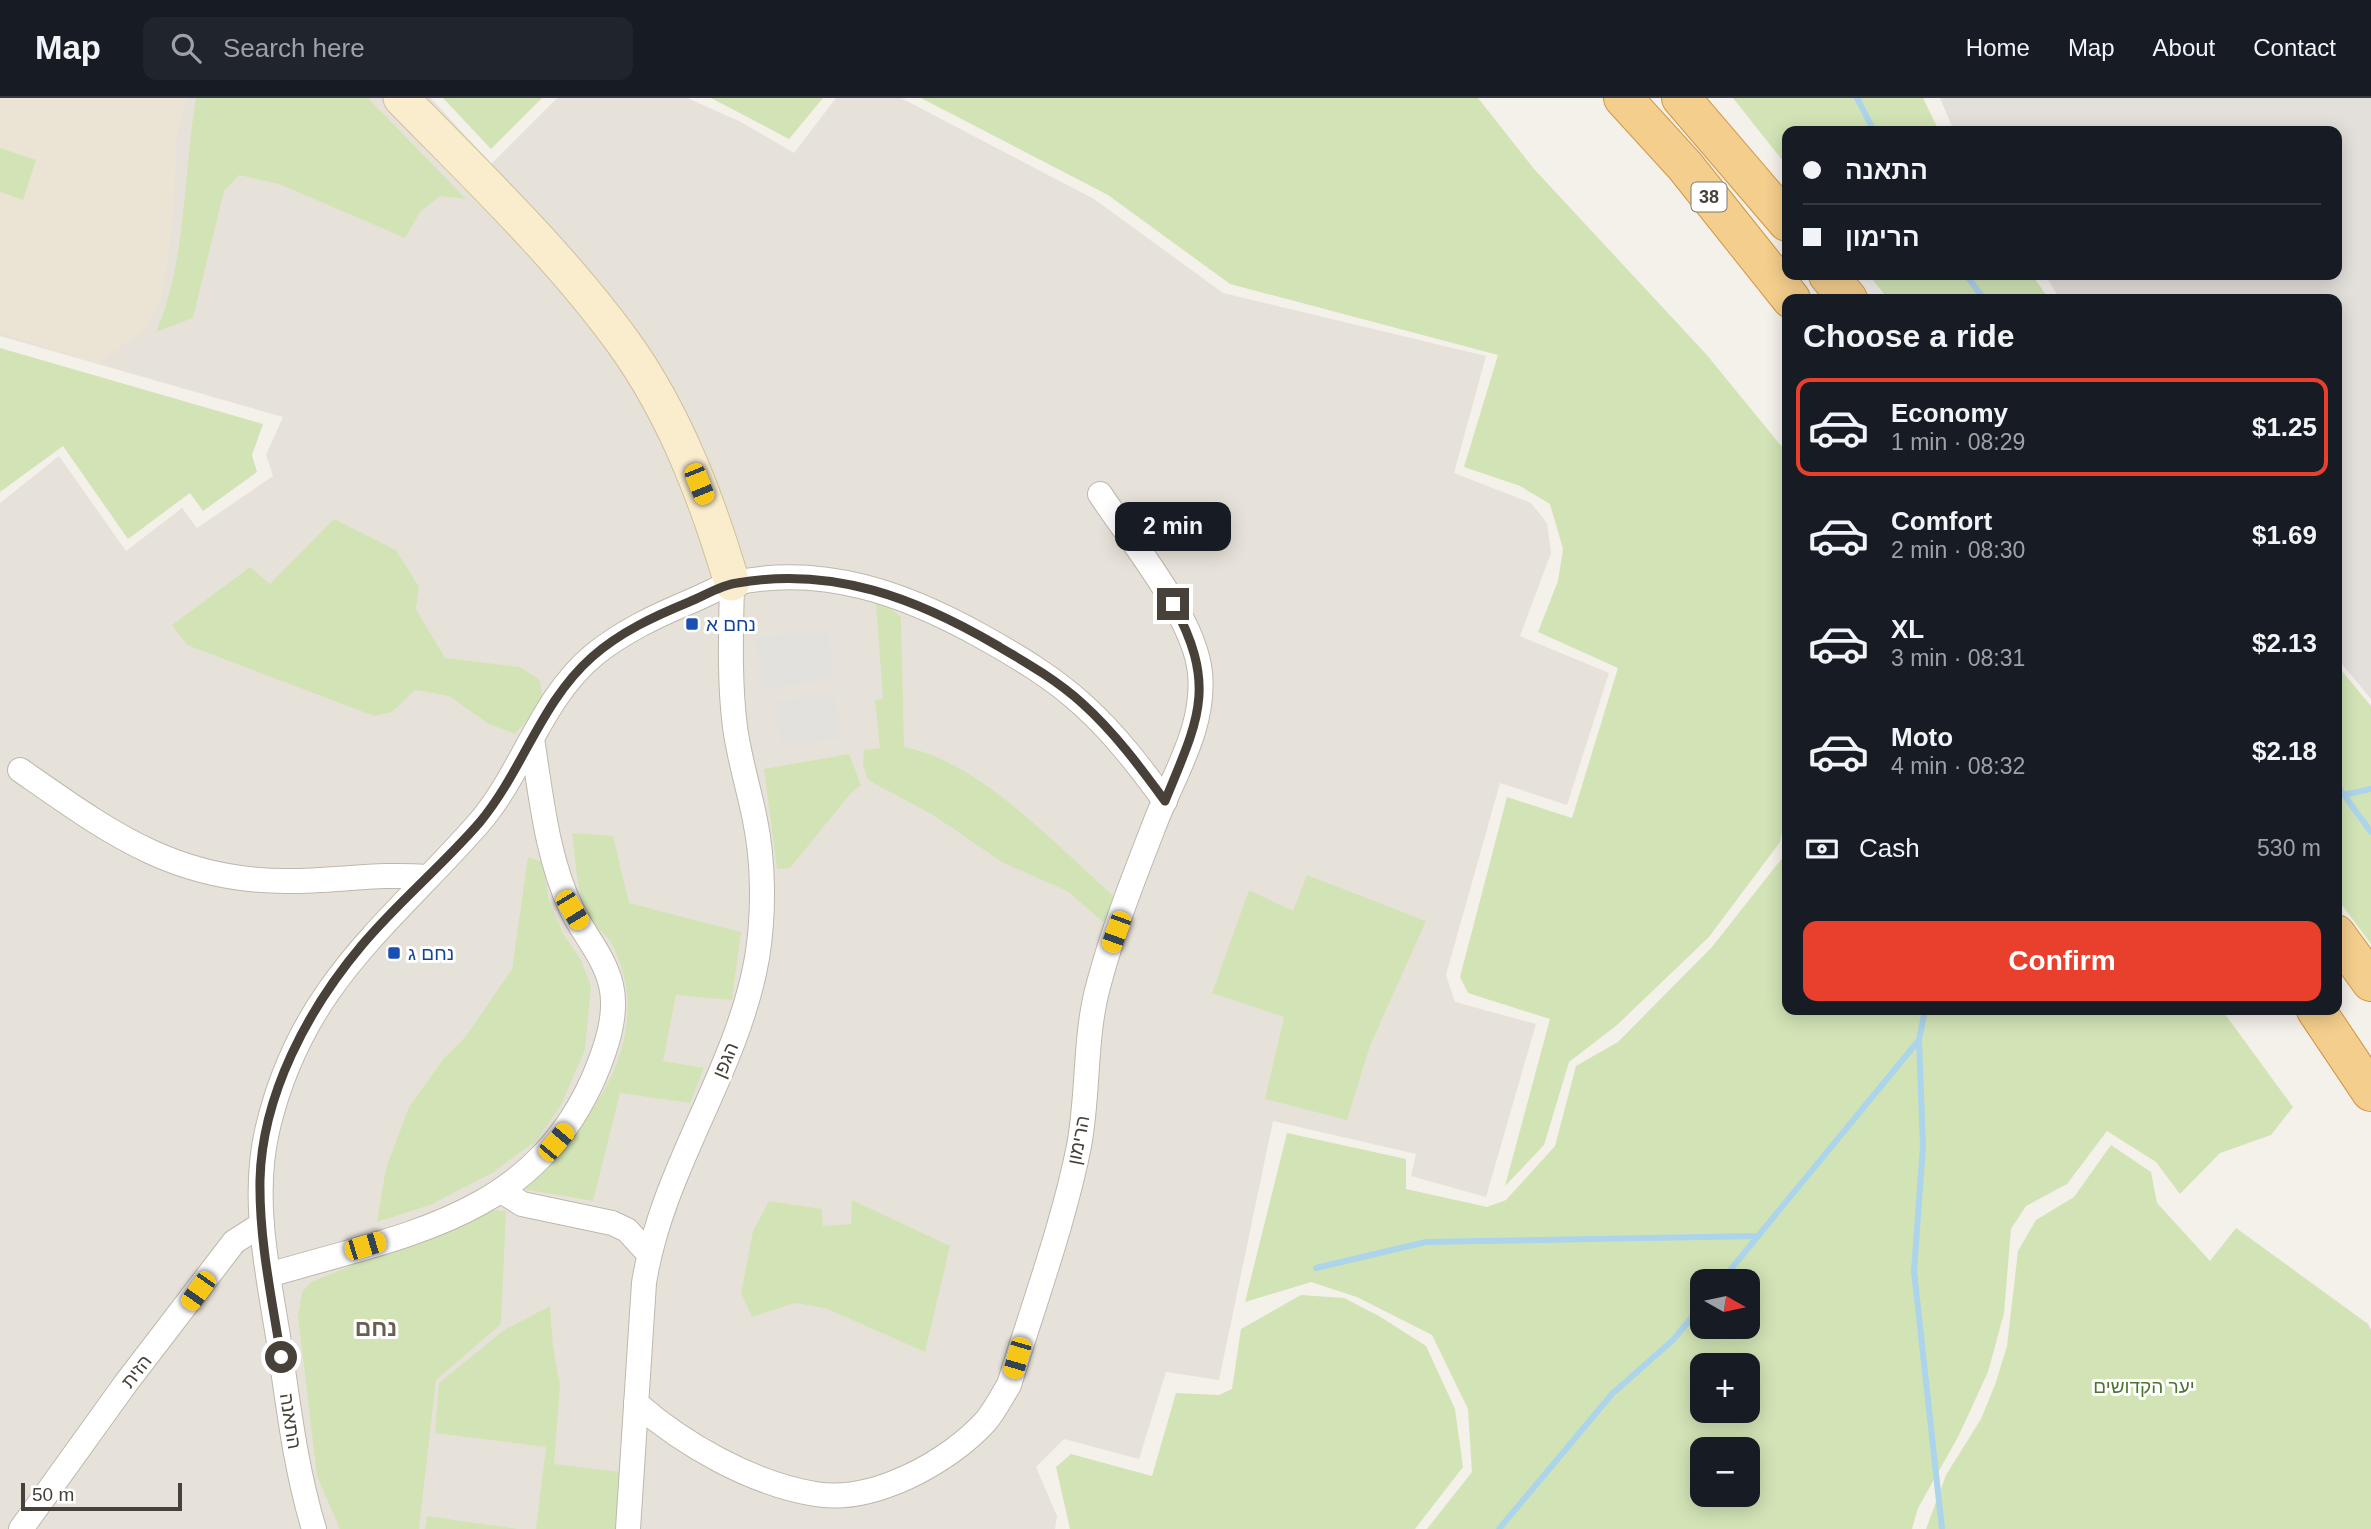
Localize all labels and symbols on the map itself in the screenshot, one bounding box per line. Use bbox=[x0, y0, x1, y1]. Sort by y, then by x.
road number: 38 bbox=[1692, 182, 1726, 212]
car bbox=[682, 461, 717, 507]
callout: 2 min bbox=[1115, 503, 1231, 552]
route end bbox=[1157, 588, 1189, 620]
place label: נחם א bbox=[706, 614, 756, 635]
marker: נחם א bbox=[684, 616, 700, 632]
car bbox=[553, 887, 592, 933]
car bbox=[1099, 909, 1134, 955]
place label: נחם ג bbox=[408, 943, 454, 964]
marker: נחם ג bbox=[386, 945, 402, 961]
street label: הגפן bbox=[709, 1039, 742, 1081]
street label: הרימון bbox=[1063, 1114, 1094, 1166]
car bbox=[535, 1119, 578, 1165]
car bbox=[342, 1230, 389, 1262]
car bbox=[178, 1268, 219, 1314]
north arrow bbox=[1690, 1269, 1760, 1339]
district label: נחם bbox=[355, 1315, 397, 1341]
car bbox=[1002, 1335, 1033, 1381]
route start bbox=[265, 1341, 297, 1373]
street label: הזית bbox=[117, 1351, 156, 1392]
park label: יער הקדושים bbox=[2093, 1376, 2195, 1397]
street label: התאנה bbox=[276, 1392, 305, 1451]
scale bar bbox=[21, 1480, 182, 1512]

